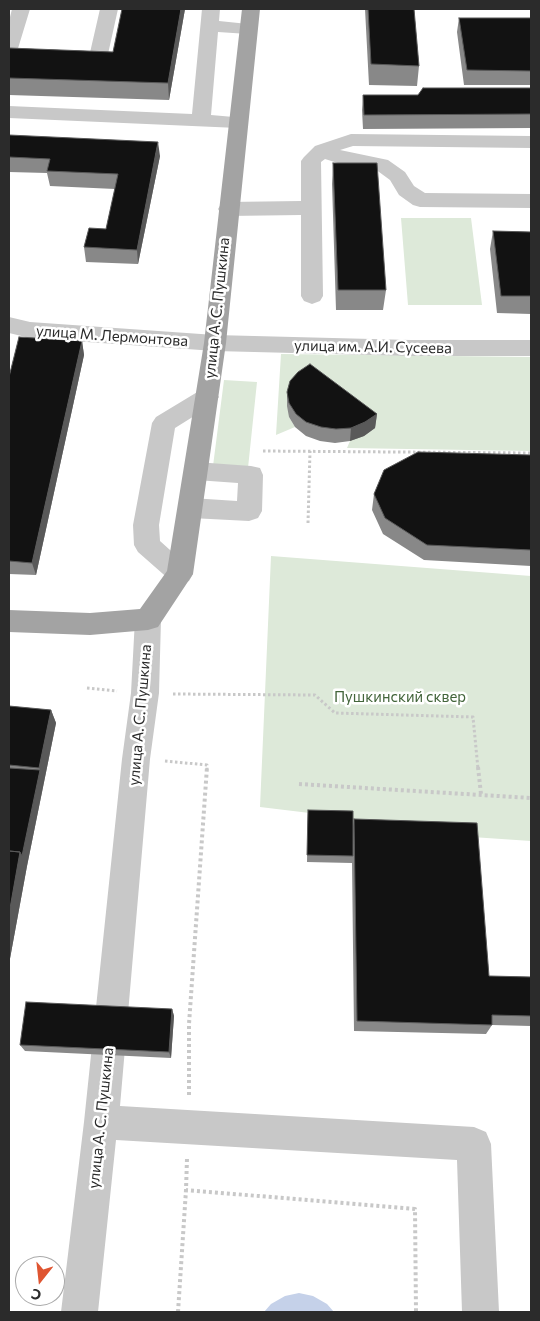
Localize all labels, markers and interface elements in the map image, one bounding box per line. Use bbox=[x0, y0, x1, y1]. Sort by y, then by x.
street label: улица А. С. Пушкина bbox=[201, 237, 233, 379]
street label: улица М. Лермонтова bbox=[35, 322, 189, 350]
street label: улица им. А.И. Сусеева bbox=[294, 337, 452, 357]
street label: улица А. С. Пушкина bbox=[125, 644, 155, 786]
park label: Пушкинский сквер bbox=[334, 688, 466, 706]
street label: улица А. С. Пушкина bbox=[85, 1047, 117, 1189]
north arrow bbox=[15, 1256, 65, 1306]
text: С bbox=[29, 1285, 43, 1304]

